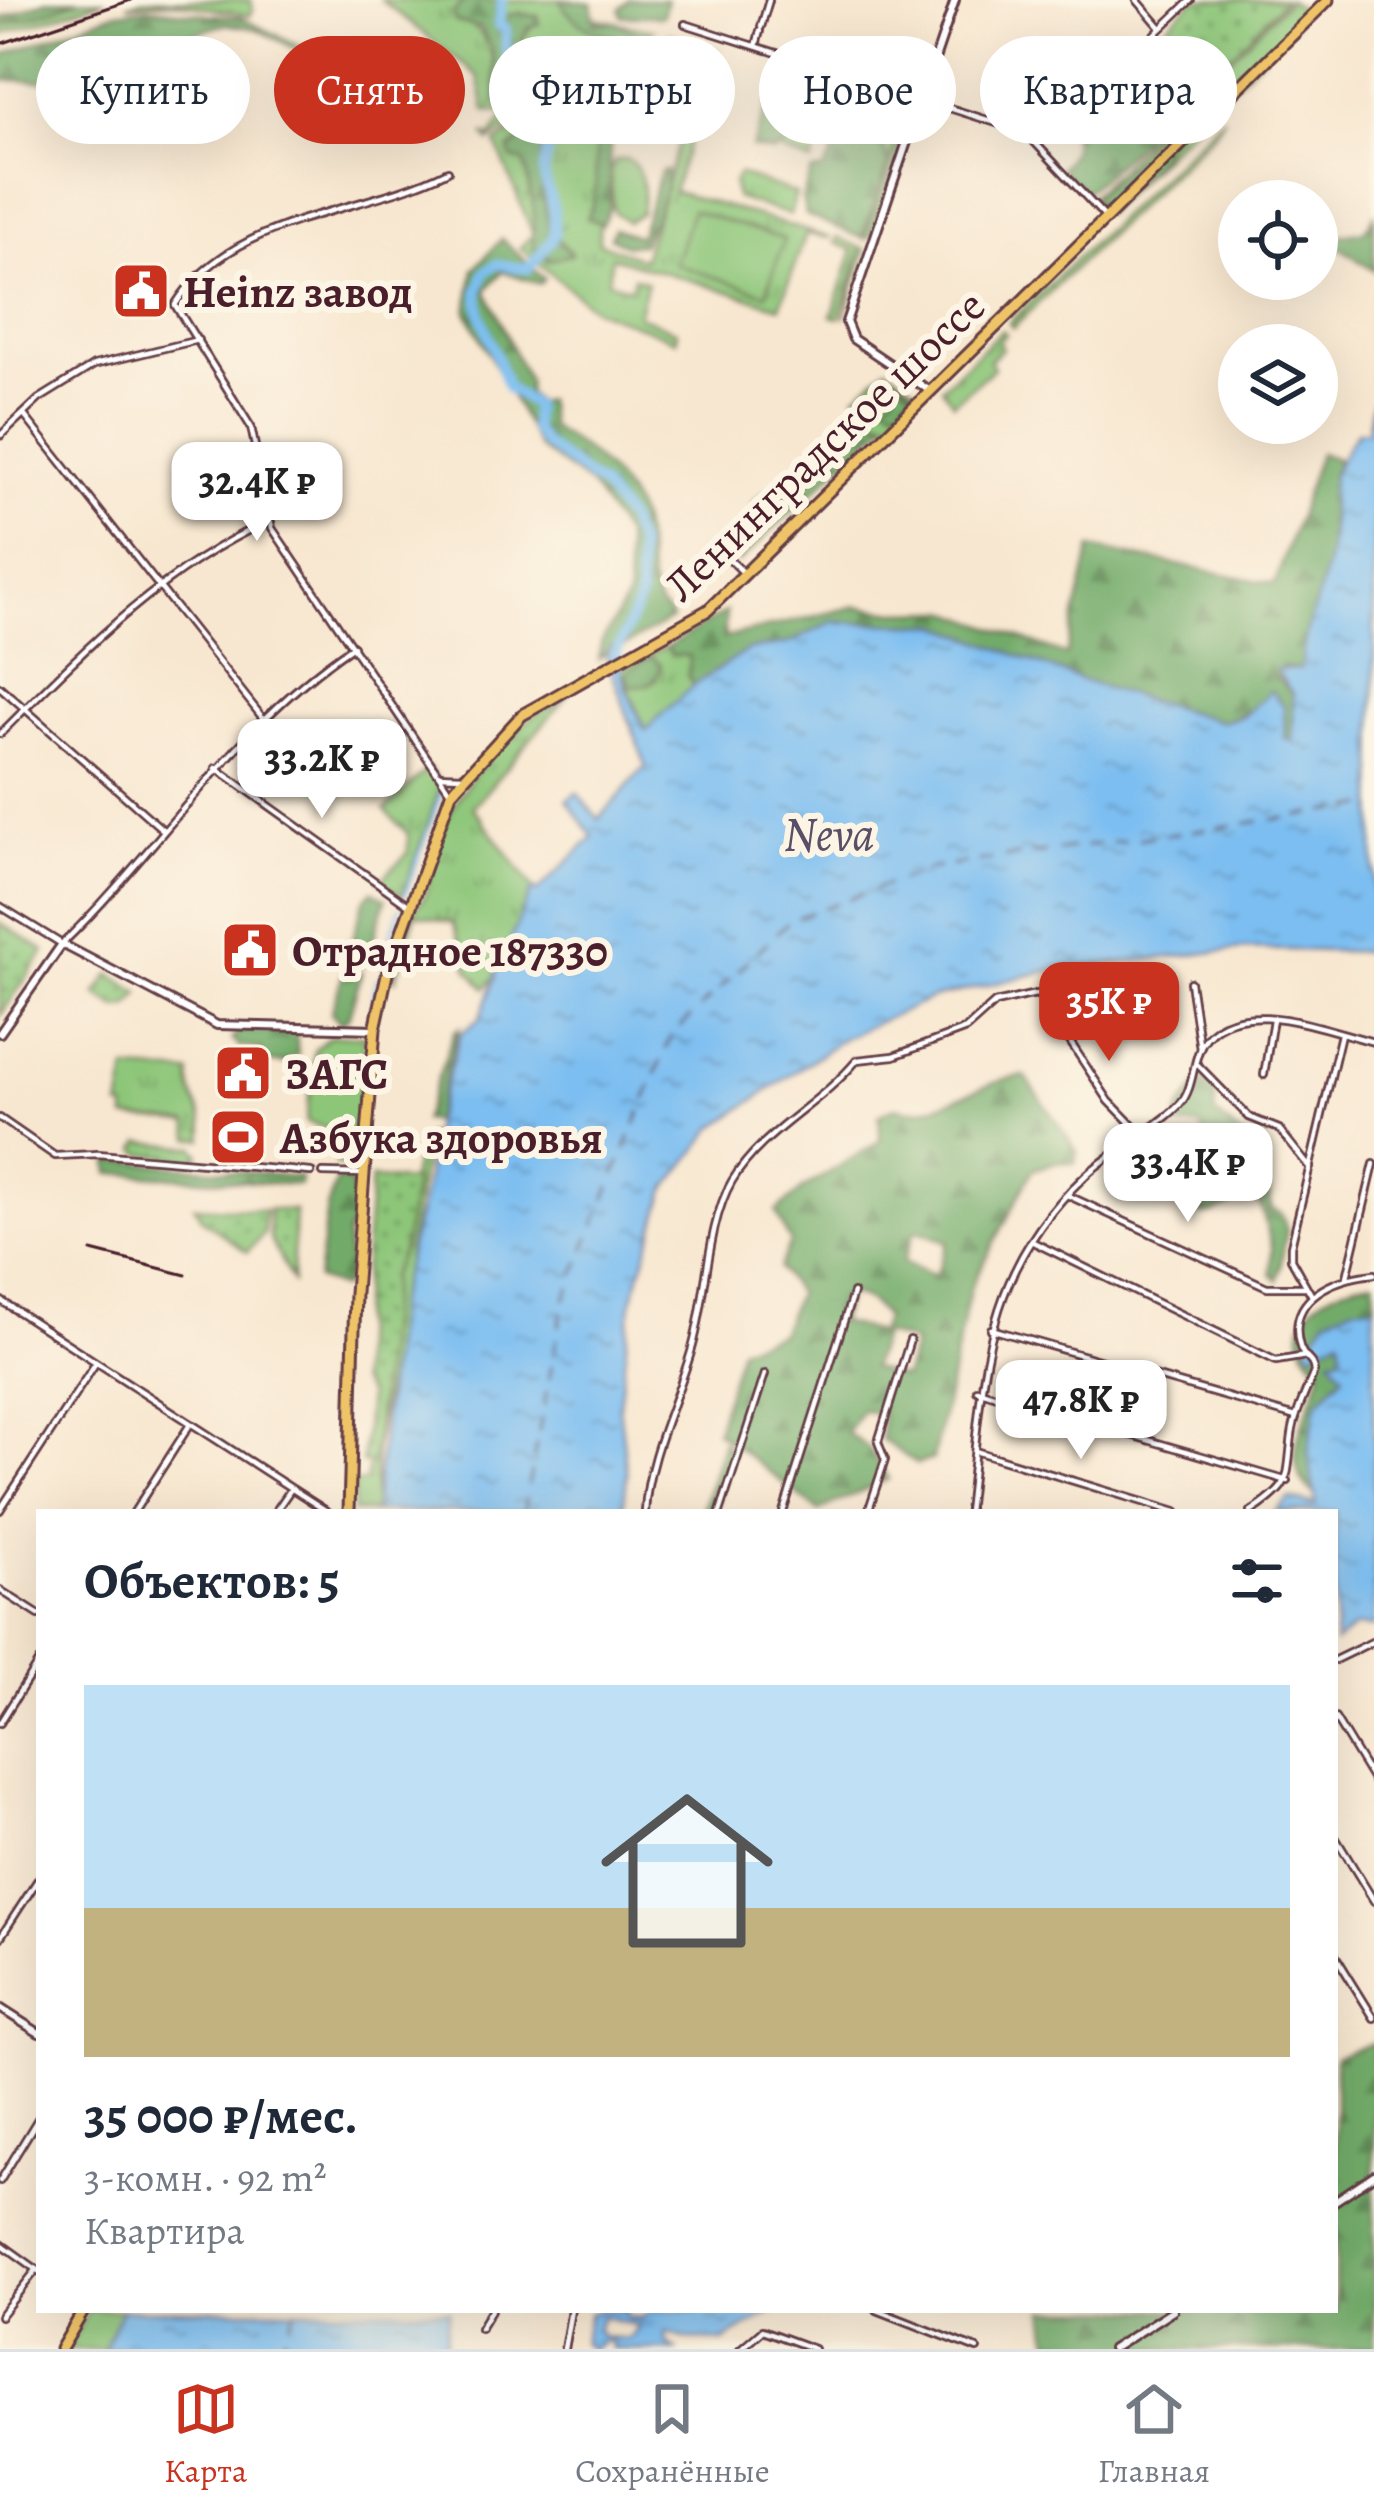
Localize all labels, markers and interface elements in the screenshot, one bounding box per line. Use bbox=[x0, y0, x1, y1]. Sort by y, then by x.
chip: Купить bbox=[36, 36, 250, 144]
chip: Снять bbox=[274, 36, 465, 144]
chip: Фильтры bbox=[489, 36, 735, 144]
chip: Новое bbox=[759, 36, 956, 144]
chip: Квартира bbox=[980, 36, 1237, 144]
map controls bbox=[1218, 180, 1338, 444]
button: locate bbox=[1218, 180, 1338, 300]
public building icon: Heinz завод bbox=[110, 260, 172, 322]
place label: Heinz завод bbox=[183, 261, 412, 323]
street label: Ленинградское шоссе bbox=[650, 276, 999, 616]
button: layers bbox=[1218, 324, 1338, 444]
pin: 32.4K ₽ bbox=[146, 442, 368, 544]
text: 32.4K ₽ bbox=[199, 454, 315, 507]
pin: 33.2K ₽ bbox=[211, 719, 433, 821]
text: 33.2K ₽ bbox=[264, 731, 380, 784]
water label: Neva bbox=[784, 801, 874, 867]
public building icon: Отрадное 187330 bbox=[219, 919, 281, 981]
place label: Отрадное 187330 bbox=[292, 920, 608, 982]
pin: 35K ₽ bbox=[1025, 962, 1193, 1064]
text: 35K ₽ bbox=[1066, 974, 1152, 1027]
public building icon: ЗАГС bbox=[212, 1042, 274, 1104]
place label: ЗАГС bbox=[285, 1043, 388, 1105]
sports icon: Азбука здоровья bbox=[207, 1106, 269, 1168]
place label: Азбука здоровья bbox=[279, 1107, 603, 1169]
pin: 33.4K ₽ bbox=[1077, 1123, 1299, 1225]
text: 33.4K ₽ bbox=[1131, 1135, 1245, 1188]
pin: 47.8K ₽ bbox=[970, 1360, 1192, 1462]
text: 47.8K ₽ bbox=[1023, 1372, 1139, 1425]
text: Объектов: 5 bbox=[84, 1546, 340, 1616]
icon: filters bbox=[1224, 1548, 1290, 1614]
icon: home bbox=[579, 1763, 795, 1979]
text: 35 000 ₽/мес. bbox=[84, 2081, 358, 2151]
text: 3-комн. · 92 m² bbox=[84, 2151, 327, 2204]
text: Квартира bbox=[84, 2204, 245, 2257]
tab: Карта bbox=[164, 2376, 247, 2493]
tab: Сохранённые bbox=[575, 2376, 770, 2493]
tab: Главная bbox=[1098, 2376, 1210, 2493]

